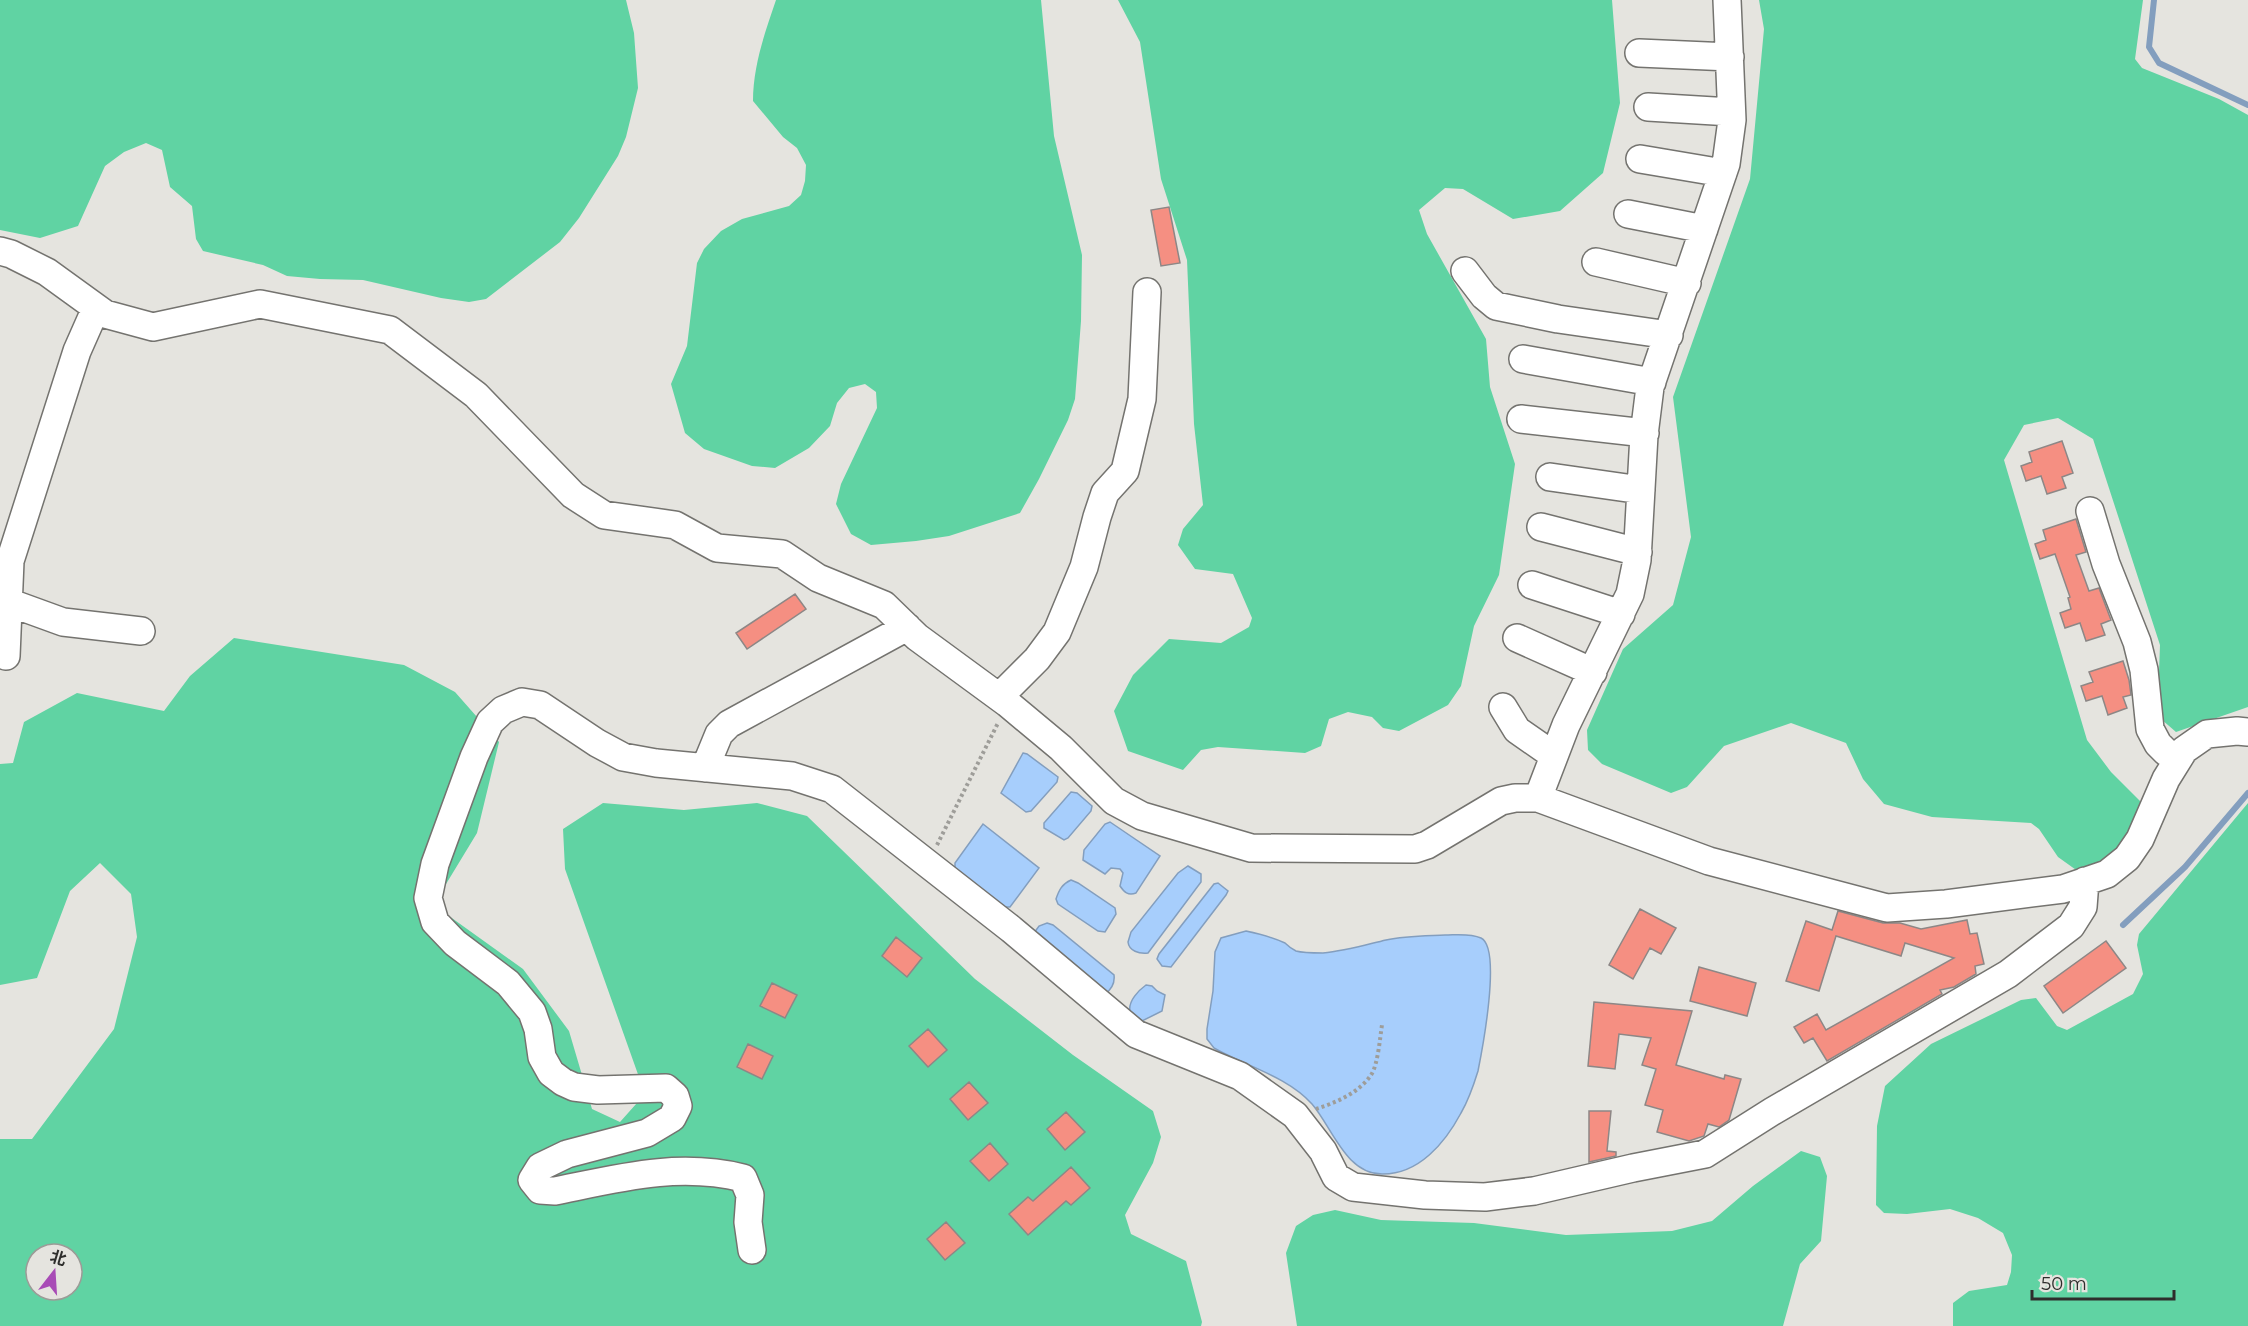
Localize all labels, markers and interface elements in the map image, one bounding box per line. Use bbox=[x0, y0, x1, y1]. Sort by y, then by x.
north arrow bbox=[24, 1242, 84, 1302]
text: 北 bbox=[48, 1247, 69, 1270]
scale bar bbox=[2032, 1263, 2174, 1301]
text: 50 m bbox=[2041, 1273, 2087, 1295]

